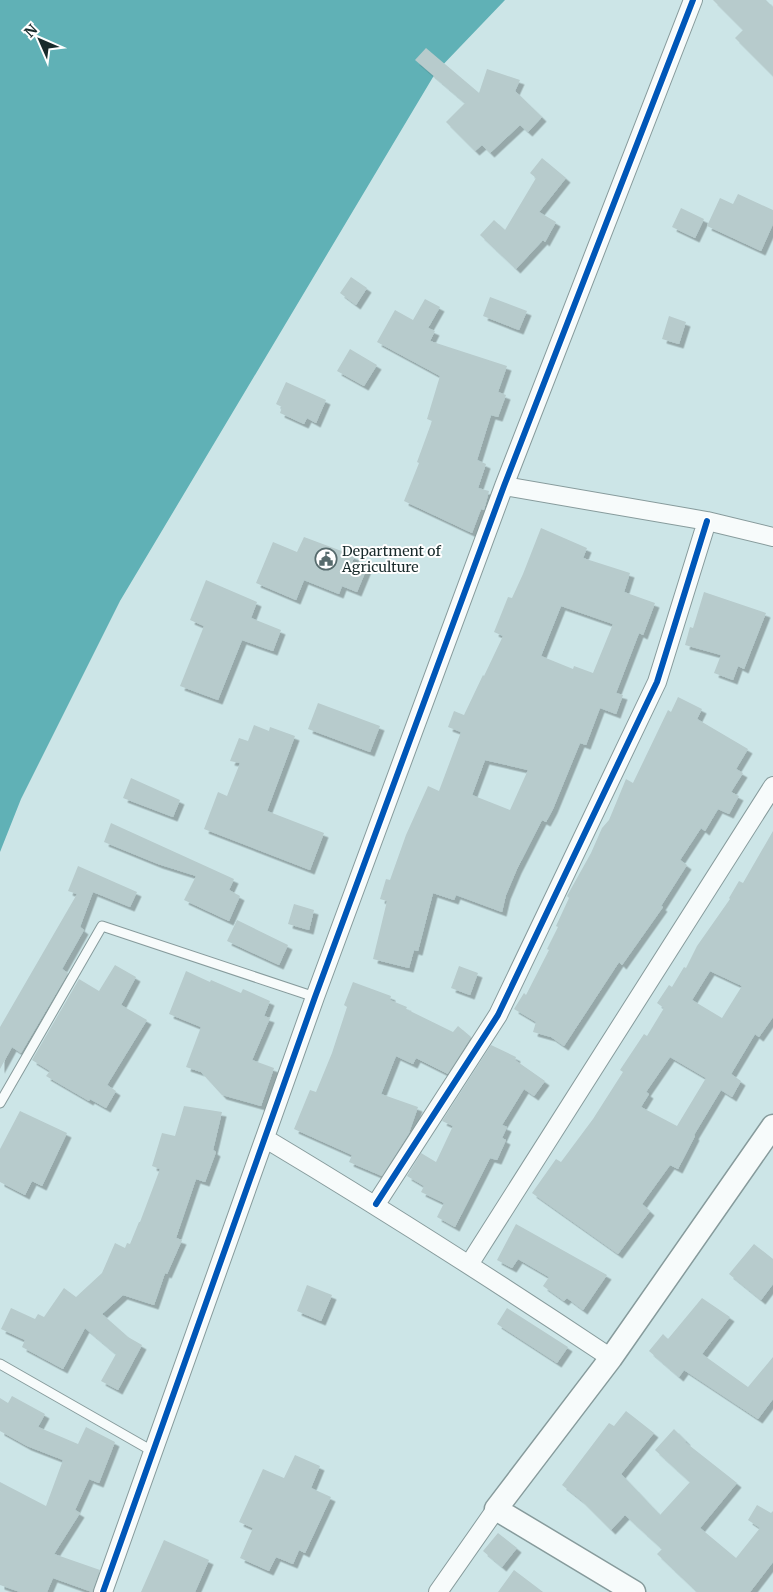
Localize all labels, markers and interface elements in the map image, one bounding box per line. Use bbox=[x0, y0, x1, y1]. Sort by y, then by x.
north arrow bbox=[15, 15, 65, 65]
text: N bbox=[21, 21, 41, 41]
place label: Department of Agriculture bbox=[341, 542, 441, 576]
public building icon: Department of Agriculture bbox=[314, 547, 338, 571]

